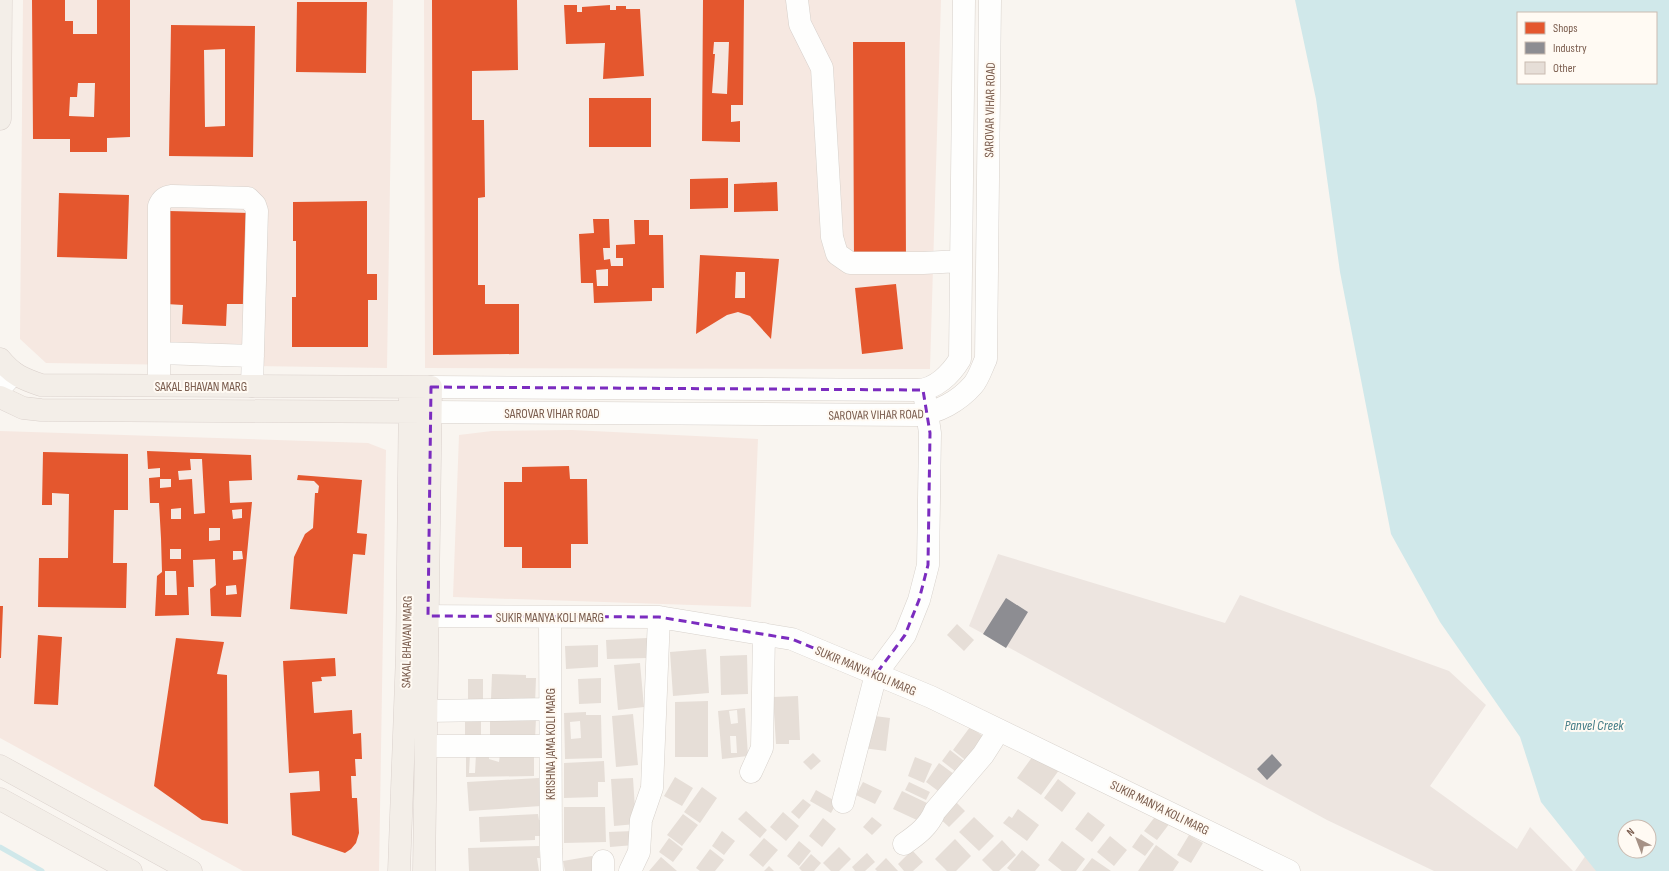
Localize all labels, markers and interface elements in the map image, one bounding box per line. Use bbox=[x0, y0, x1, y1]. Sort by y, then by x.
legend bbox=[1517, 12, 1657, 84]
text: Shops bbox=[1553, 21, 1578, 36]
text: Industry bbox=[1553, 41, 1587, 56]
text: Other bbox=[1553, 61, 1577, 76]
street label: SAROVAR VIHAR ROAD bbox=[981, 62, 999, 158]
street label: SAKAL BHAVAN MARG bbox=[155, 379, 247, 395]
street label: SAROVAR VIHAR ROAD bbox=[504, 406, 600, 422]
street label: SAROVAR VIHAR ROAD bbox=[828, 406, 924, 424]
street label: SAKAL BHAVAN MARG bbox=[398, 596, 416, 688]
street label: SUKIR MANYA KOLI MARG bbox=[496, 610, 604, 626]
street label: SUKIR MANYA KOLI MARG bbox=[813, 642, 919, 699]
street label: KRISHNA JAMA KOLI MARG bbox=[543, 688, 559, 800]
water label: Panvel Creek bbox=[1564, 717, 1624, 734]
street label: SUKIR MANYA KOLI MARG bbox=[1107, 777, 1212, 839]
north arrow bbox=[1617, 819, 1657, 859]
text: N bbox=[1624, 825, 1637, 839]

